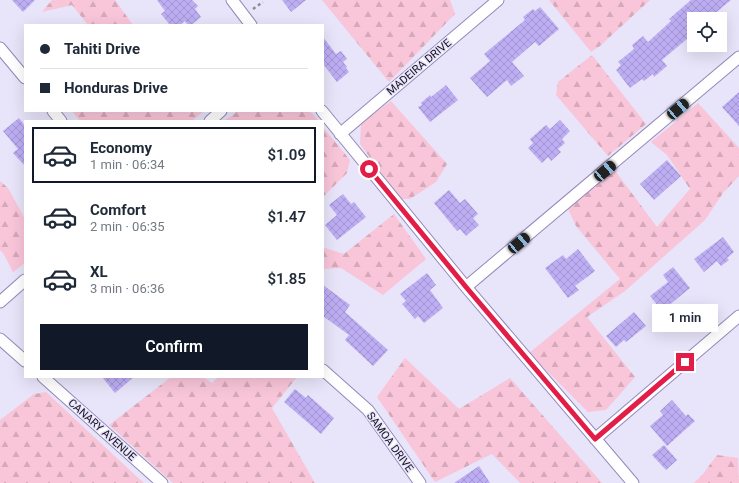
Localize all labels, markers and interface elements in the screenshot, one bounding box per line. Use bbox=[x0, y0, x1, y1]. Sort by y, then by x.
map controls bbox=[687, 12, 727, 52]
button: locate bbox=[687, 12, 727, 52]
street label: MADEIRA DRIVE bbox=[384, 36, 454, 98]
text: Tahiti Drive bbox=[64, 40, 140, 58]
text: Honduras Drive bbox=[64, 79, 168, 97]
car bbox=[665, 97, 691, 121]
icon: car bbox=[42, 137, 78, 173]
text: Economy bbox=[90, 139, 152, 157]
text: $1.09 bbox=[267, 146, 306, 164]
text: 1 min · 06:34 bbox=[90, 157, 165, 172]
car bbox=[592, 159, 618, 183]
route start bbox=[360, 160, 378, 178]
icon: car bbox=[42, 199, 78, 235]
text: Comfort bbox=[90, 201, 146, 219]
text: $1.47 bbox=[267, 208, 306, 226]
text: 2 min · 06:35 bbox=[90, 219, 165, 234]
car bbox=[506, 231, 532, 255]
icon: car bbox=[42, 261, 78, 297]
text: XL bbox=[90, 263, 108, 281]
text: $1.85 bbox=[267, 270, 306, 288]
text: 3 min · 06:36 bbox=[90, 281, 165, 296]
callout: 1 min bbox=[652, 304, 718, 332]
text: 1 min bbox=[669, 310, 701, 325]
button: Confirm bbox=[40, 324, 308, 370]
route end bbox=[676, 353, 694, 371]
street label: CANARY AVENUE bbox=[66, 396, 138, 464]
street label: SAMOA DRIVE bbox=[364, 409, 416, 475]

